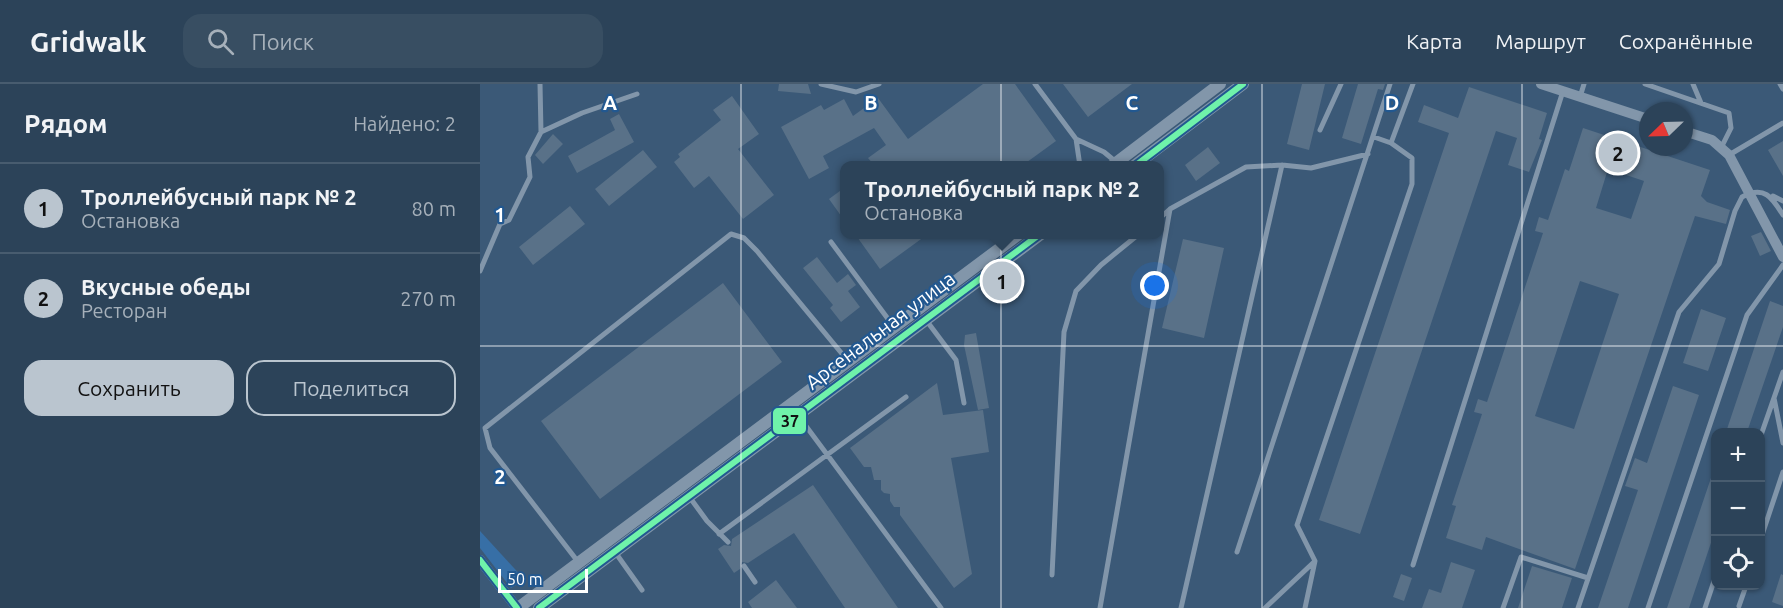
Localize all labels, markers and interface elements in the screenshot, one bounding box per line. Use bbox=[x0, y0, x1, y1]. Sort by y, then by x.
search box bbox=[183, 14, 603, 68]
icon: search bbox=[204, 25, 237, 58]
text: Gridwalk bbox=[30, 26, 147, 57]
text: Поиск bbox=[252, 29, 314, 54]
text: Карта bbox=[1406, 29, 1462, 53]
text: Маршрут bbox=[1495, 29, 1586, 53]
text: Сохранённые bbox=[1619, 29, 1753, 53]
text: A bbox=[603, 91, 617, 114]
text: B bbox=[864, 91, 878, 114]
text: C bbox=[1126, 91, 1139, 114]
text: D bbox=[1385, 91, 1399, 114]
north arrow bbox=[1639, 102, 1693, 156]
text: Рядом bbox=[24, 109, 108, 138]
text: Найдено: 2 bbox=[353, 112, 456, 135]
pin: 2 bbox=[1598, 130, 1638, 176]
popup bbox=[840, 161, 1164, 239]
text: Троллейбусный парк № 2 bbox=[864, 176, 1140, 201]
text: Троллейбусный парк № 2 bbox=[81, 184, 357, 209]
text: 1 bbox=[38, 197, 49, 220]
text: 80 m bbox=[412, 197, 456, 220]
text: Остановка bbox=[864, 201, 963, 224]
text: 1 bbox=[494, 203, 506, 226]
text: Остановка bbox=[81, 209, 180, 232]
pin: 1 bbox=[982, 258, 1022, 304]
street label: Арсенальная улица bbox=[801, 266, 959, 394]
your location bbox=[1140, 271, 1169, 300]
text: Вкусные обеды bbox=[81, 274, 251, 299]
text: 2 bbox=[38, 287, 49, 310]
text: 270 m bbox=[400, 287, 456, 310]
text: Ресторан bbox=[81, 299, 167, 322]
button: Сохранить bbox=[24, 360, 234, 416]
button: Поделиться bbox=[246, 360, 456, 416]
line badge: 37 bbox=[772, 407, 807, 435]
text: 37 bbox=[781, 412, 799, 430]
map controls bbox=[1711, 428, 1765, 590]
button: + bbox=[1711, 428, 1765, 482]
text: 2 bbox=[494, 465, 506, 488]
button: − bbox=[1711, 482, 1765, 536]
button: locate bbox=[1711, 536, 1765, 590]
scale bar bbox=[498, 566, 588, 594]
text: 50 m bbox=[507, 570, 543, 588]

